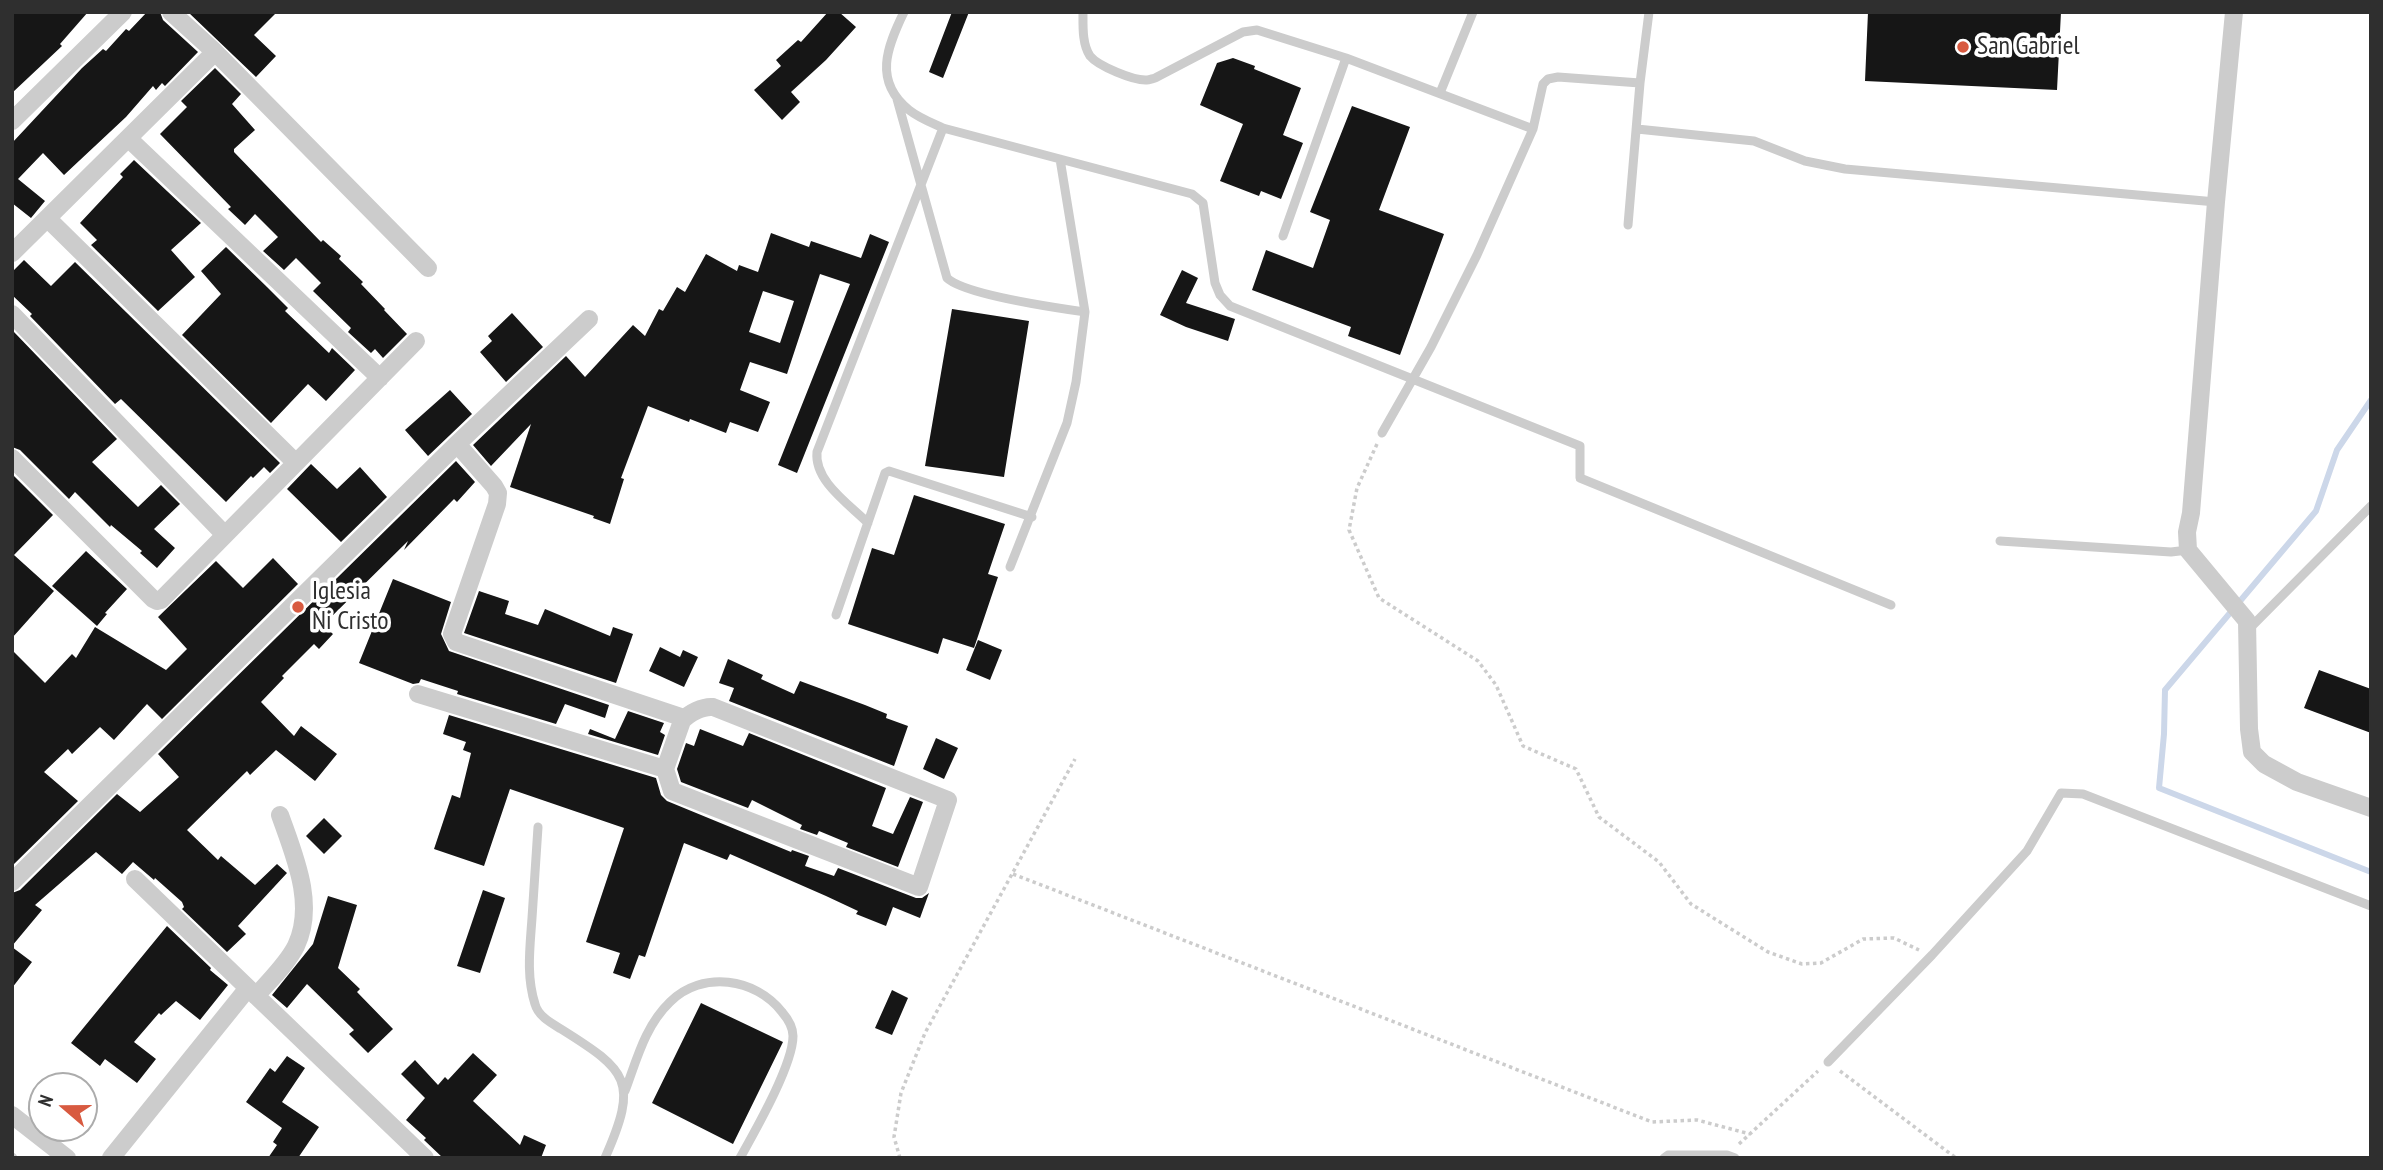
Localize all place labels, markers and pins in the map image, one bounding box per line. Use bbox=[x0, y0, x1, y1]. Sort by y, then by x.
place label: San Gabriel bbox=[1977, 31, 2079, 63]
marker: San Gabriel bbox=[1955, 39, 1971, 55]
place label: Iglesia Ni Cristo bbox=[312, 576, 388, 638]
marker: Iglesia Ni Cristo bbox=[290, 599, 306, 615]

